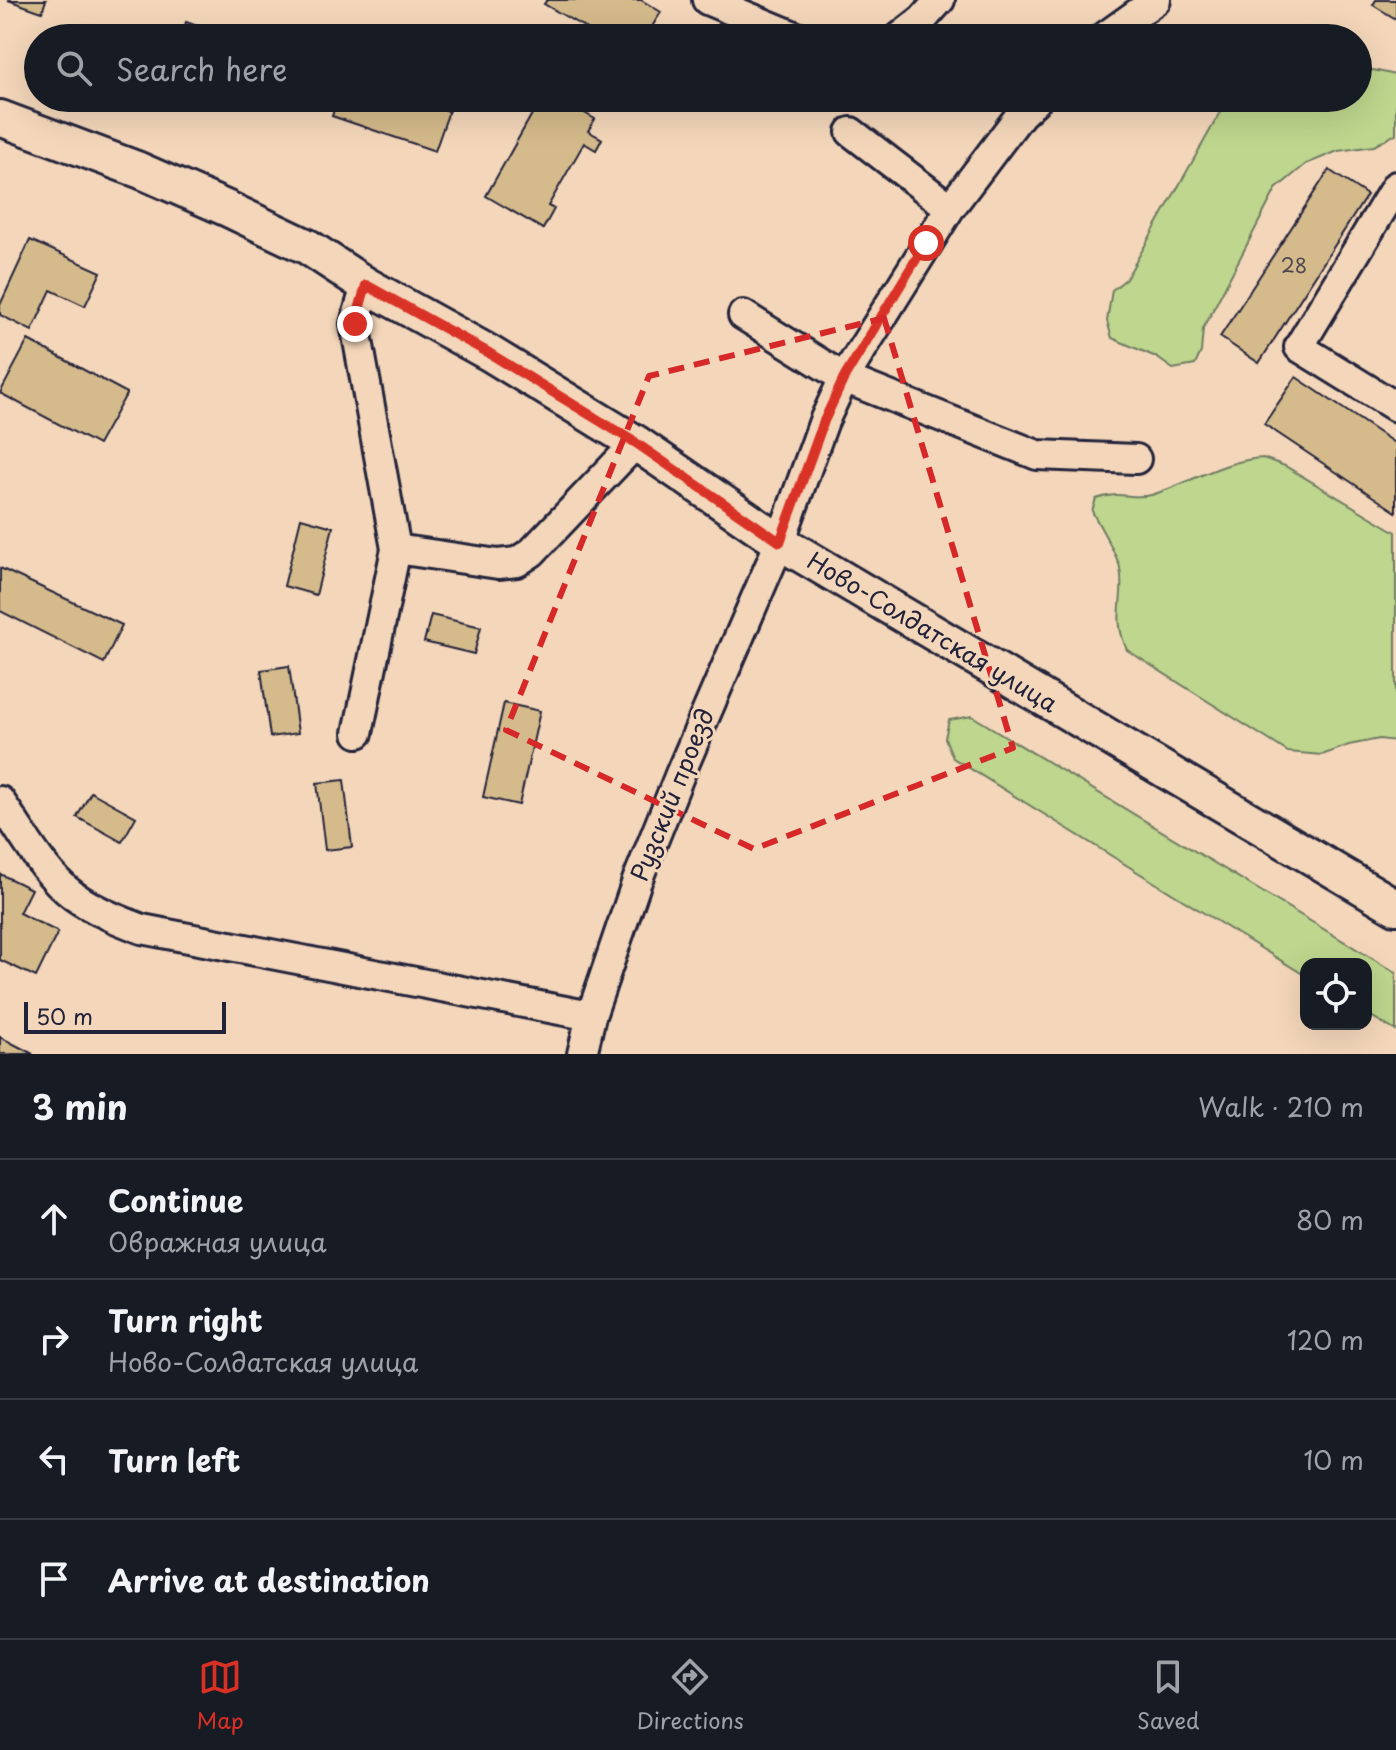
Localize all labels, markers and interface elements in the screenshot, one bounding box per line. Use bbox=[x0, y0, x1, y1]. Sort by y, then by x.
search box bbox=[24, 24, 1372, 112]
icon: search bbox=[52, 46, 96, 90]
text: Search here bbox=[116, 46, 288, 91]
route start bbox=[908, 225, 944, 261]
house number: 28 bbox=[1281, 250, 1307, 280]
route end bbox=[337, 306, 373, 342]
street label: Ново-Солдатская улица bbox=[801, 542, 1065, 720]
street label: Рузский проезд bbox=[620, 703, 722, 886]
map controls bbox=[1300, 958, 1372, 1030]
button: locate bbox=[1300, 958, 1372, 1030]
scale bar bbox=[24, 998, 226, 1034]
text: 50 m bbox=[36, 999, 93, 1032]
text: 3 min bbox=[32, 1080, 128, 1132]
text: Walk · 210 m bbox=[1198, 1087, 1364, 1126]
text: Continue bbox=[108, 1177, 243, 1222]
icon: ahead bbox=[32, 1197, 76, 1241]
text: 80 m bbox=[1296, 1200, 1364, 1239]
text: Овражная улица bbox=[108, 1222, 327, 1261]
text: Turn right bbox=[108, 1297, 263, 1342]
icon: right bbox=[32, 1317, 76, 1361]
text: 120 m bbox=[1287, 1320, 1364, 1359]
text: Ново-Солдатская улица bbox=[108, 1342, 418, 1381]
icon: left bbox=[32, 1437, 76, 1481]
text: Turn left bbox=[108, 1437, 240, 1482]
text: 10 m bbox=[1303, 1440, 1364, 1479]
icon: arrive bbox=[32, 1557, 76, 1601]
text: Arrive at destination bbox=[108, 1557, 430, 1602]
tab: Map bbox=[197, 1655, 244, 1736]
tab: Directions bbox=[637, 1655, 744, 1736]
tab: Saved bbox=[1137, 1655, 1199, 1736]

